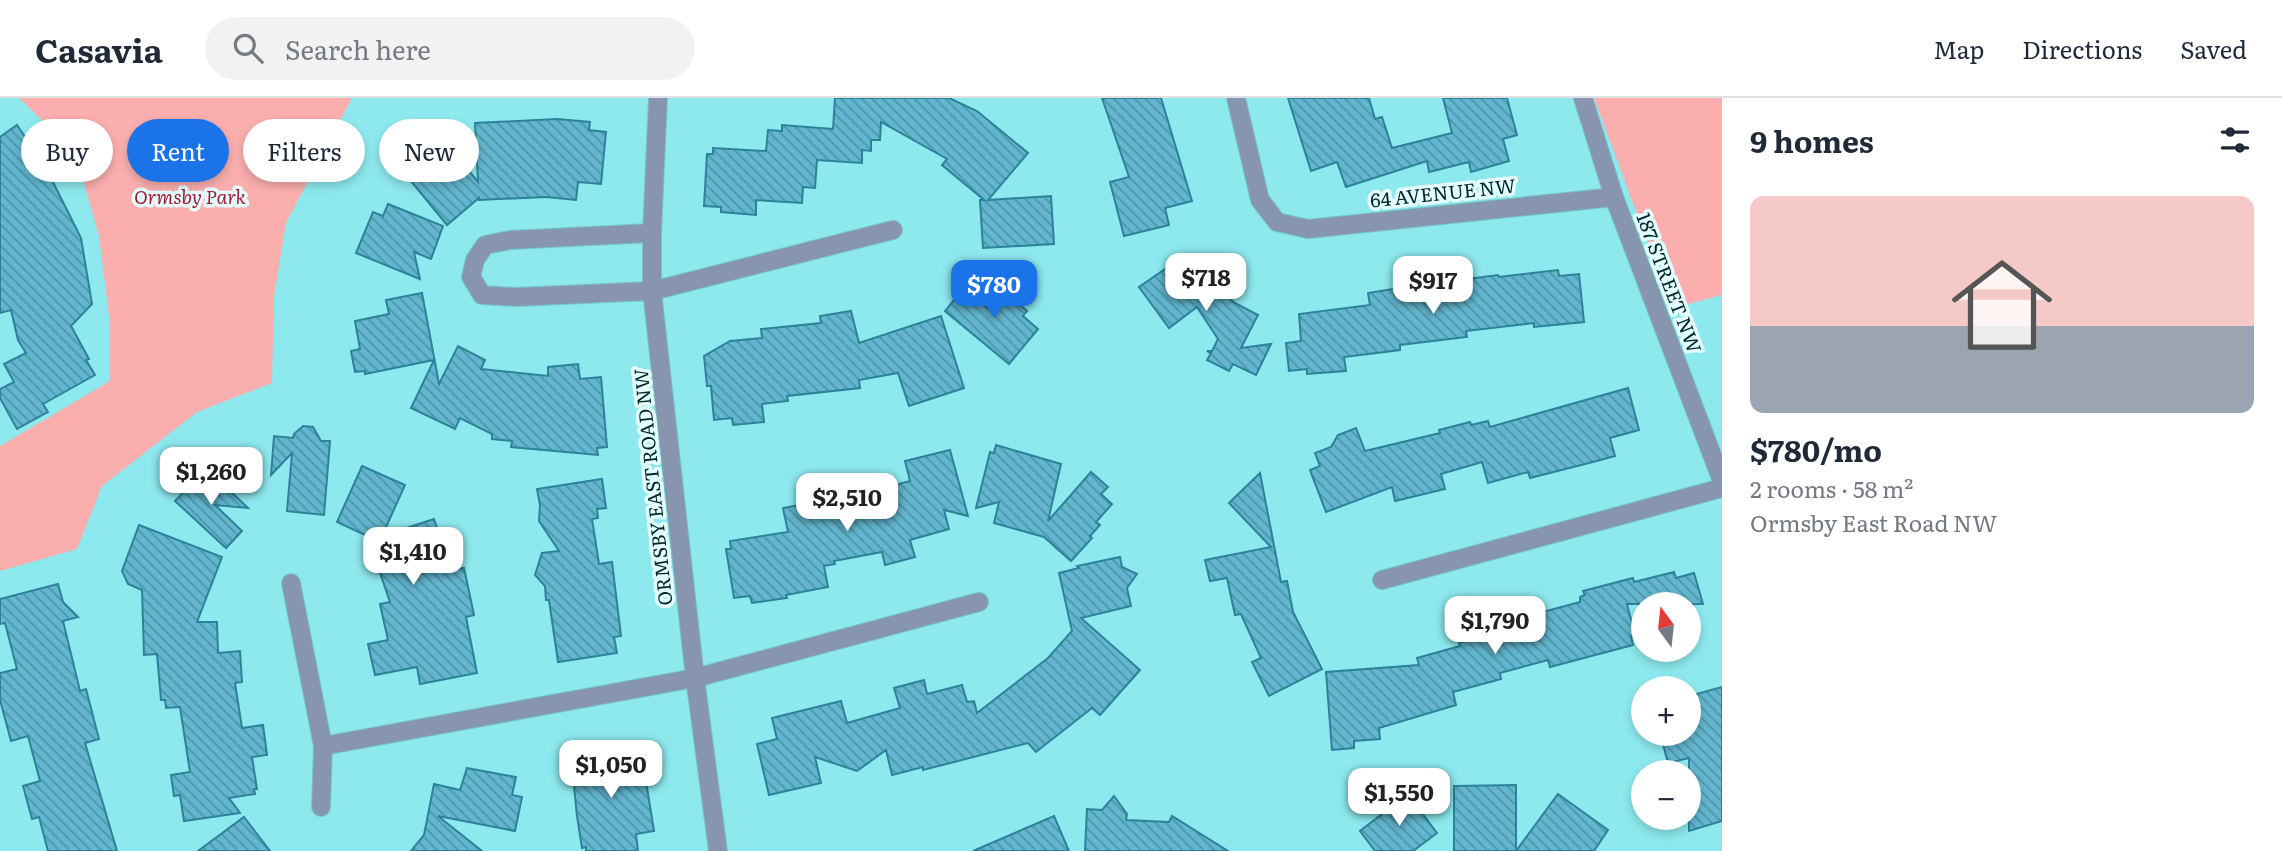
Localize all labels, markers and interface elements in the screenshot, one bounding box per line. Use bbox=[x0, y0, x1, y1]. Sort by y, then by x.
search box bbox=[205, 17, 695, 80]
text: Casavia bbox=[35, 24, 163, 73]
icon: search bbox=[229, 29, 267, 67]
text: Search here bbox=[285, 29, 431, 68]
text: Map bbox=[1933, 31, 1984, 66]
text: Directions bbox=[2022, 31, 2142, 66]
text: Saved bbox=[2180, 31, 2247, 66]
text: 9 homes bbox=[1750, 118, 1874, 162]
chip: Buy bbox=[21, 119, 113, 182]
chip: Rent bbox=[127, 119, 229, 182]
chip: Filters bbox=[243, 119, 365, 182]
chip: New bbox=[379, 119, 479, 182]
icon: filters bbox=[2216, 121, 2254, 159]
street label: 64 AVENUE NW bbox=[1369, 170, 1517, 214]
park label: Ormsby Park bbox=[134, 182, 246, 210]
street label: 187 STREET NW bbox=[1630, 208, 1710, 357]
icon: home bbox=[1939, 242, 2065, 368]
pin: $718 bbox=[1165, 254, 1247, 313]
pin: $917 bbox=[1392, 256, 1474, 316]
text: $718 bbox=[1181, 259, 1231, 293]
pin: $780 bbox=[953, 260, 1035, 320]
text: $917 bbox=[1409, 262, 1457, 296]
text: $780 bbox=[967, 266, 1021, 300]
street label: ORMSBY EAST ROAD NW bbox=[626, 367, 678, 607]
text: $780/mo bbox=[1750, 427, 1882, 471]
pin: $1,260 bbox=[154, 448, 268, 507]
text: $1,260 bbox=[176, 453, 246, 487]
text: 2 rooms · 58 m² bbox=[1750, 471, 1913, 505]
pin: $2,510 bbox=[790, 474, 904, 533]
text: $2,510 bbox=[812, 479, 882, 513]
text: Ormsby East Road NW bbox=[1750, 505, 1997, 539]
pin: $1,410 bbox=[356, 528, 470, 587]
text: $1,410 bbox=[379, 533, 447, 567]
north arrow bbox=[1631, 592, 1701, 662]
map controls bbox=[1631, 592, 1701, 830]
pin: $1,790 bbox=[1438, 596, 1552, 656]
text: $1,790 bbox=[1461, 602, 1529, 636]
button: + bbox=[1631, 676, 1701, 746]
pin: $1,050 bbox=[554, 740, 668, 800]
text: $1,050 bbox=[575, 746, 647, 780]
button: − bbox=[1631, 760, 1701, 830]
pin: $1,550 bbox=[1342, 768, 1456, 828]
text: $1,550 bbox=[1364, 774, 1434, 808]

